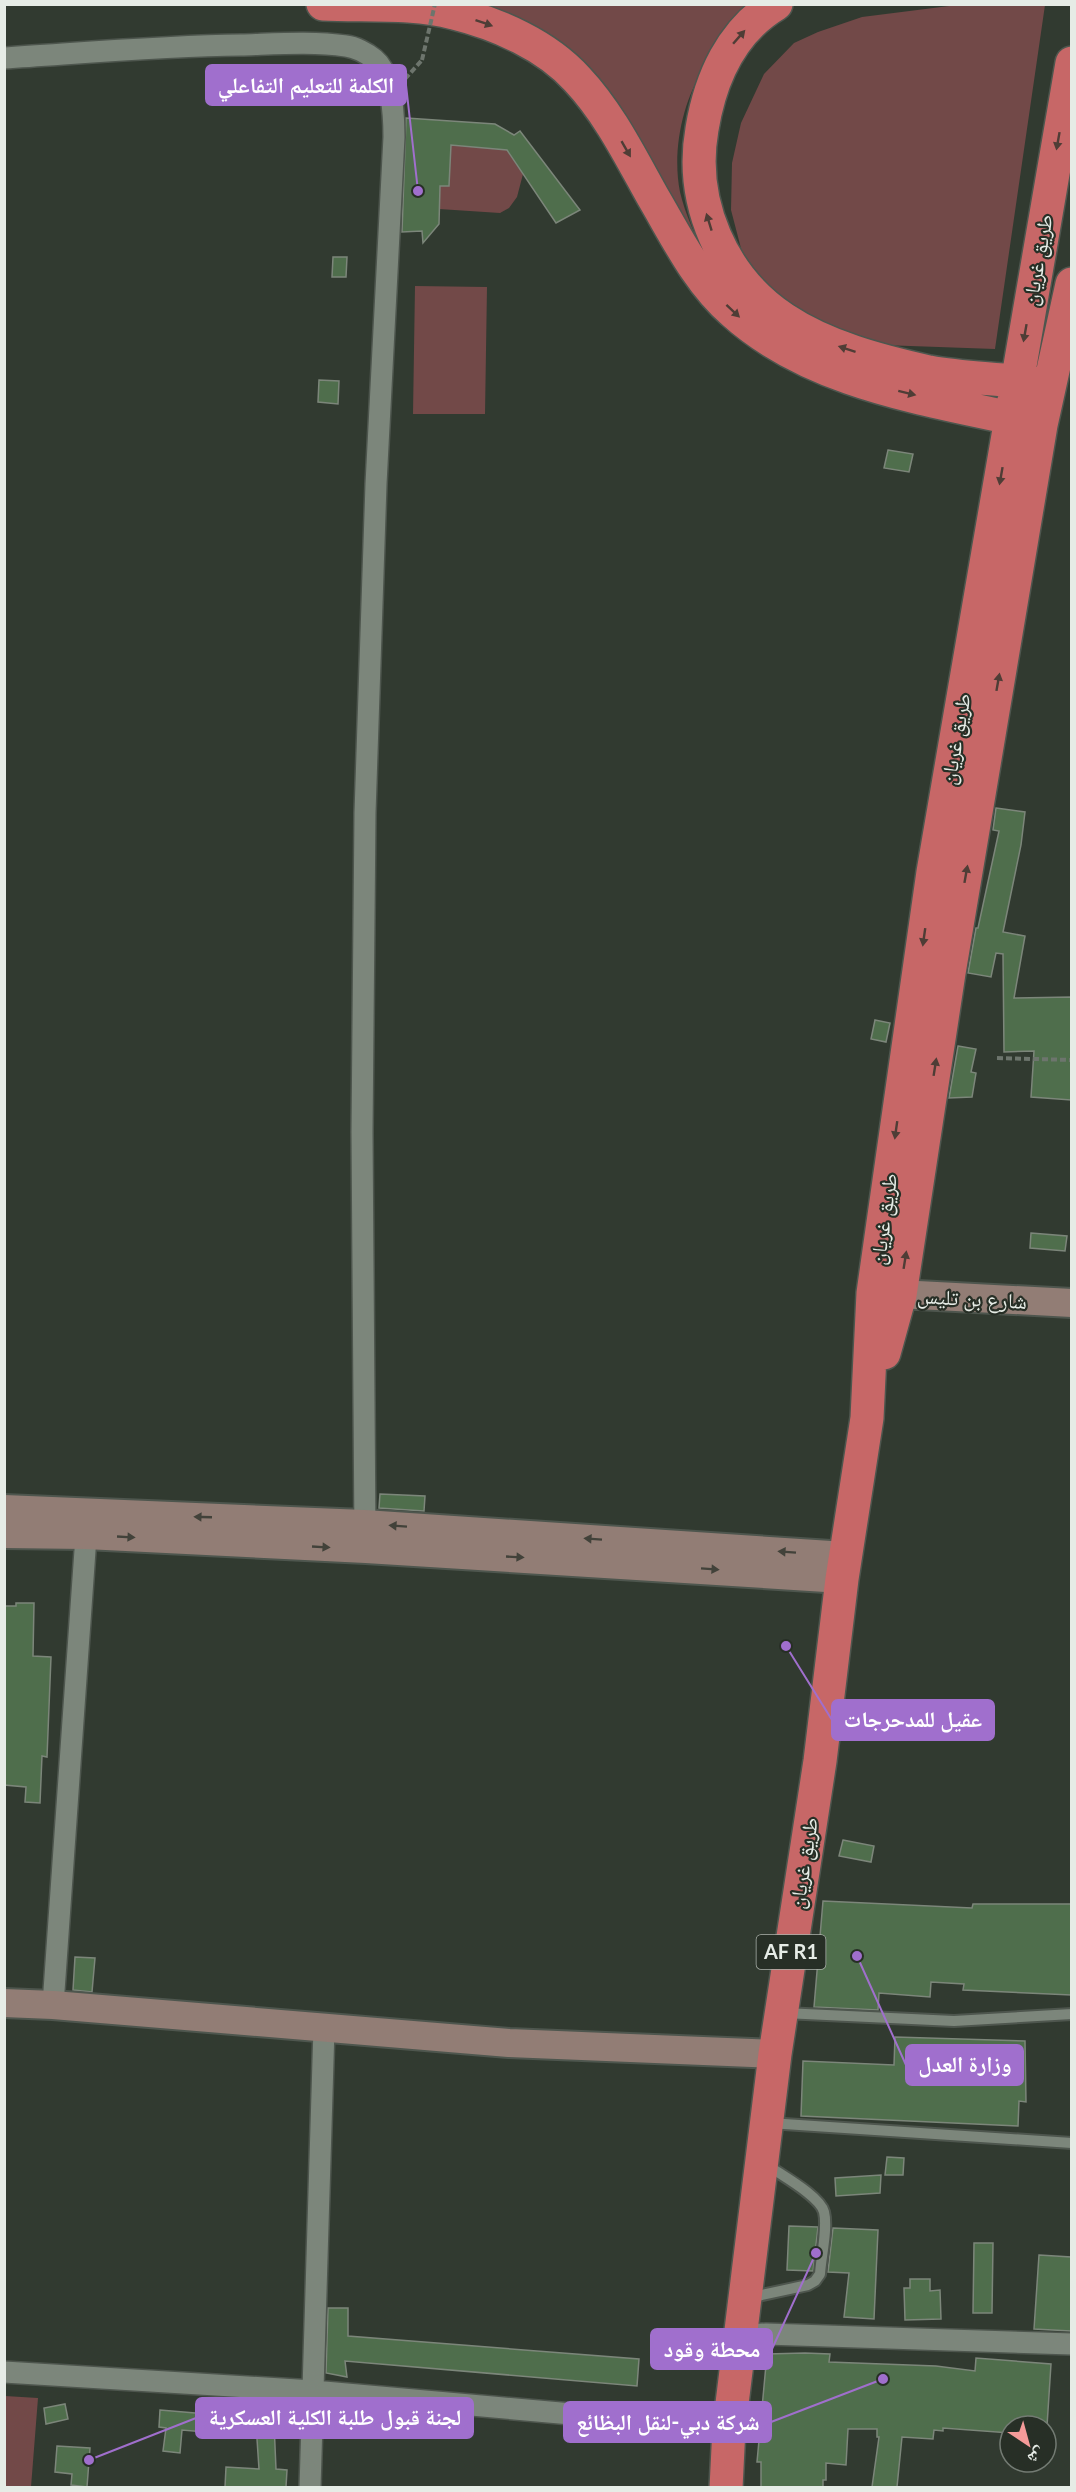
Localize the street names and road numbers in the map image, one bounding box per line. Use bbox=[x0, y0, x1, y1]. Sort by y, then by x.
street label: طريق غريان bbox=[1016, 212, 1059, 308]
street label: طريق غريان bbox=[934, 691, 977, 787]
street label: طريق غريان bbox=[864, 1171, 903, 1267]
street label: شارع بن تليس bbox=[916, 1282, 1028, 1315]
street label: طريق غريان bbox=[783, 1815, 824, 1911]
road number: AF R1 bbox=[756, 1935, 826, 1969]

